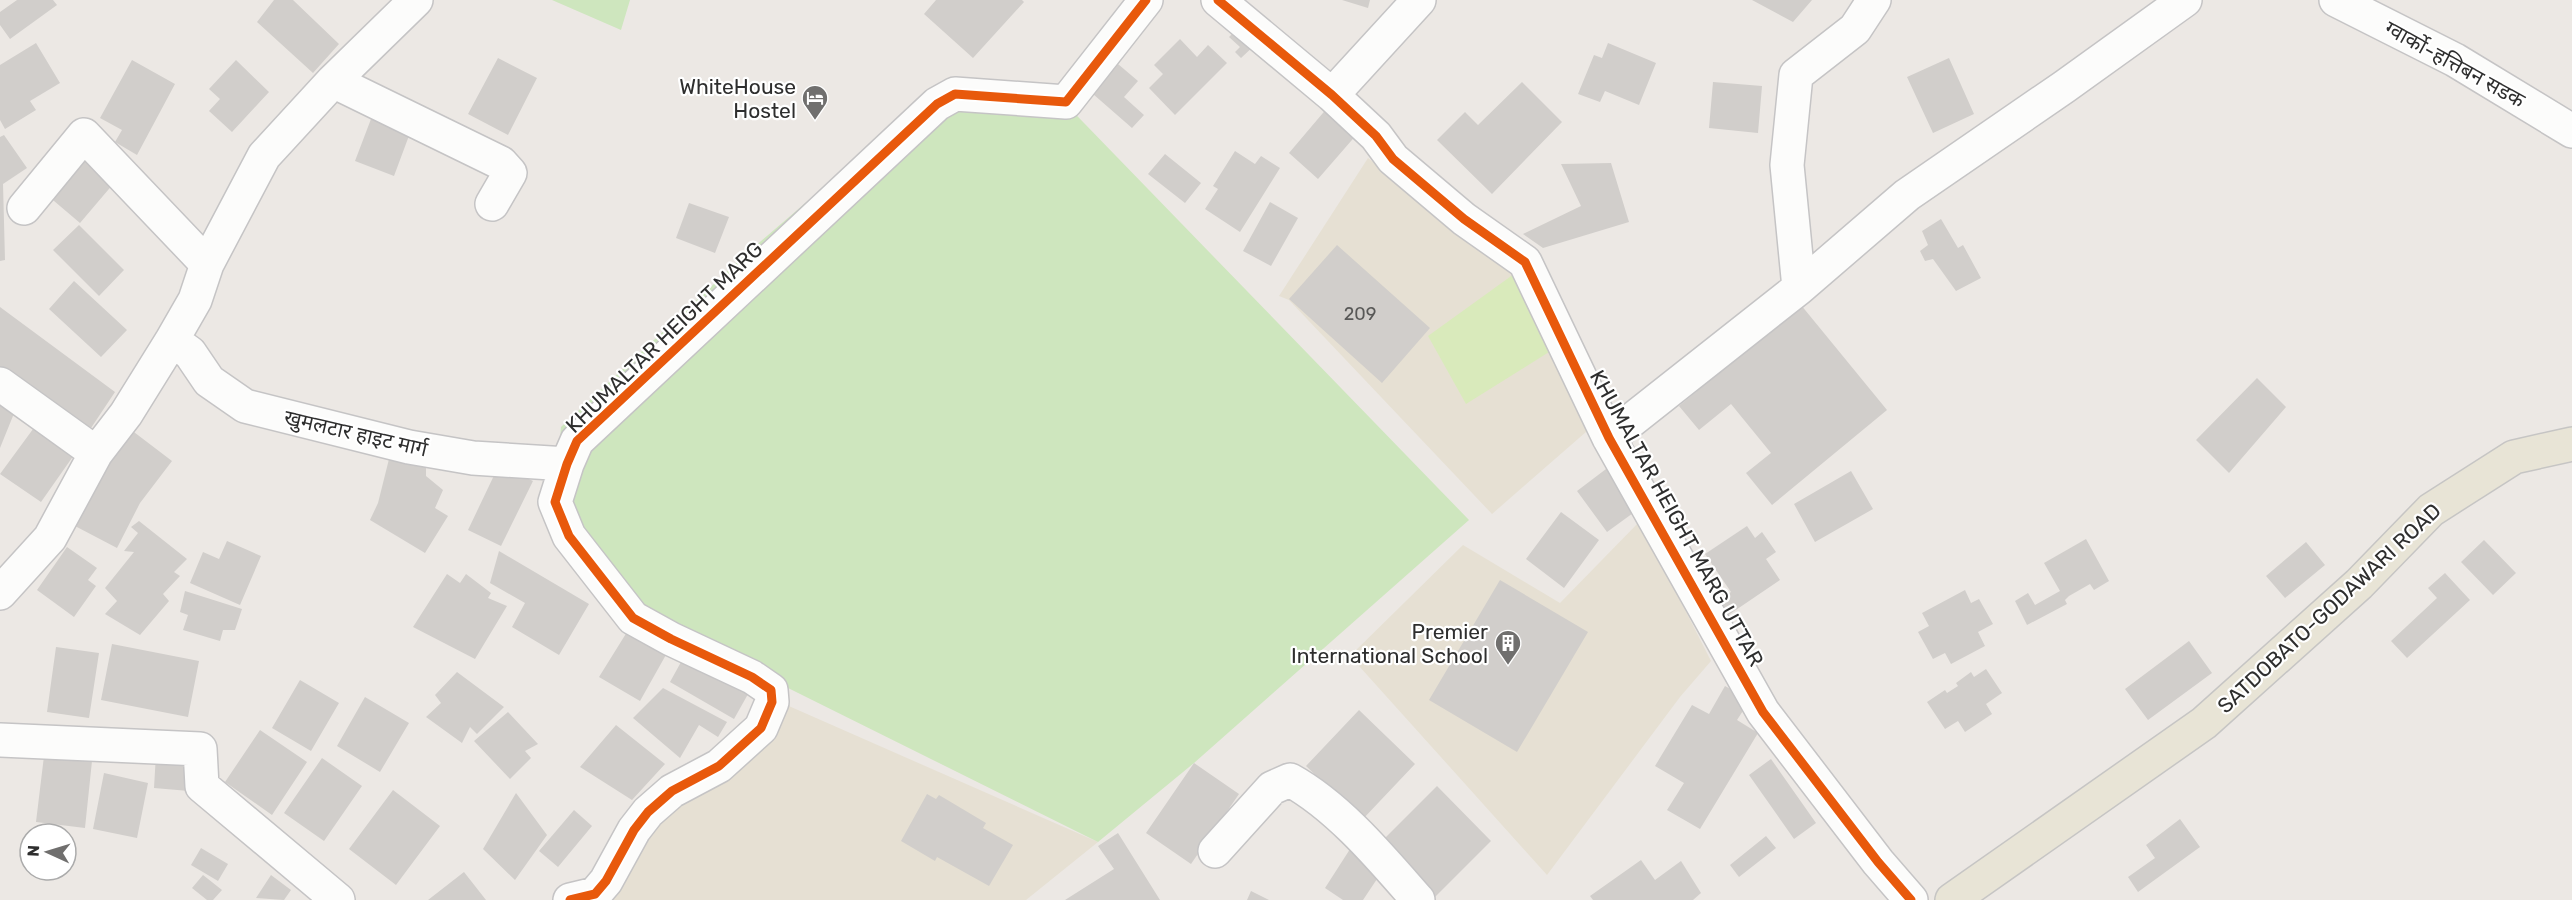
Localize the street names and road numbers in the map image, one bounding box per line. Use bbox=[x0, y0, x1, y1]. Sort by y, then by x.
street label: ग्वार्को-हत्तिबन सडक bbox=[2381, 15, 2530, 113]
street label: KHUMALTAR HEIGHT MARG bbox=[560, 236, 768, 438]
street label: KHUMALTAR HEIGHT MARG UTTAR bbox=[1585, 366, 1769, 670]
street label: खुमलटार हाइट मार्ग bbox=[282, 404, 431, 463]
street label: SATDOBATO-GODAWARI ROAD bbox=[2212, 498, 2446, 718]

